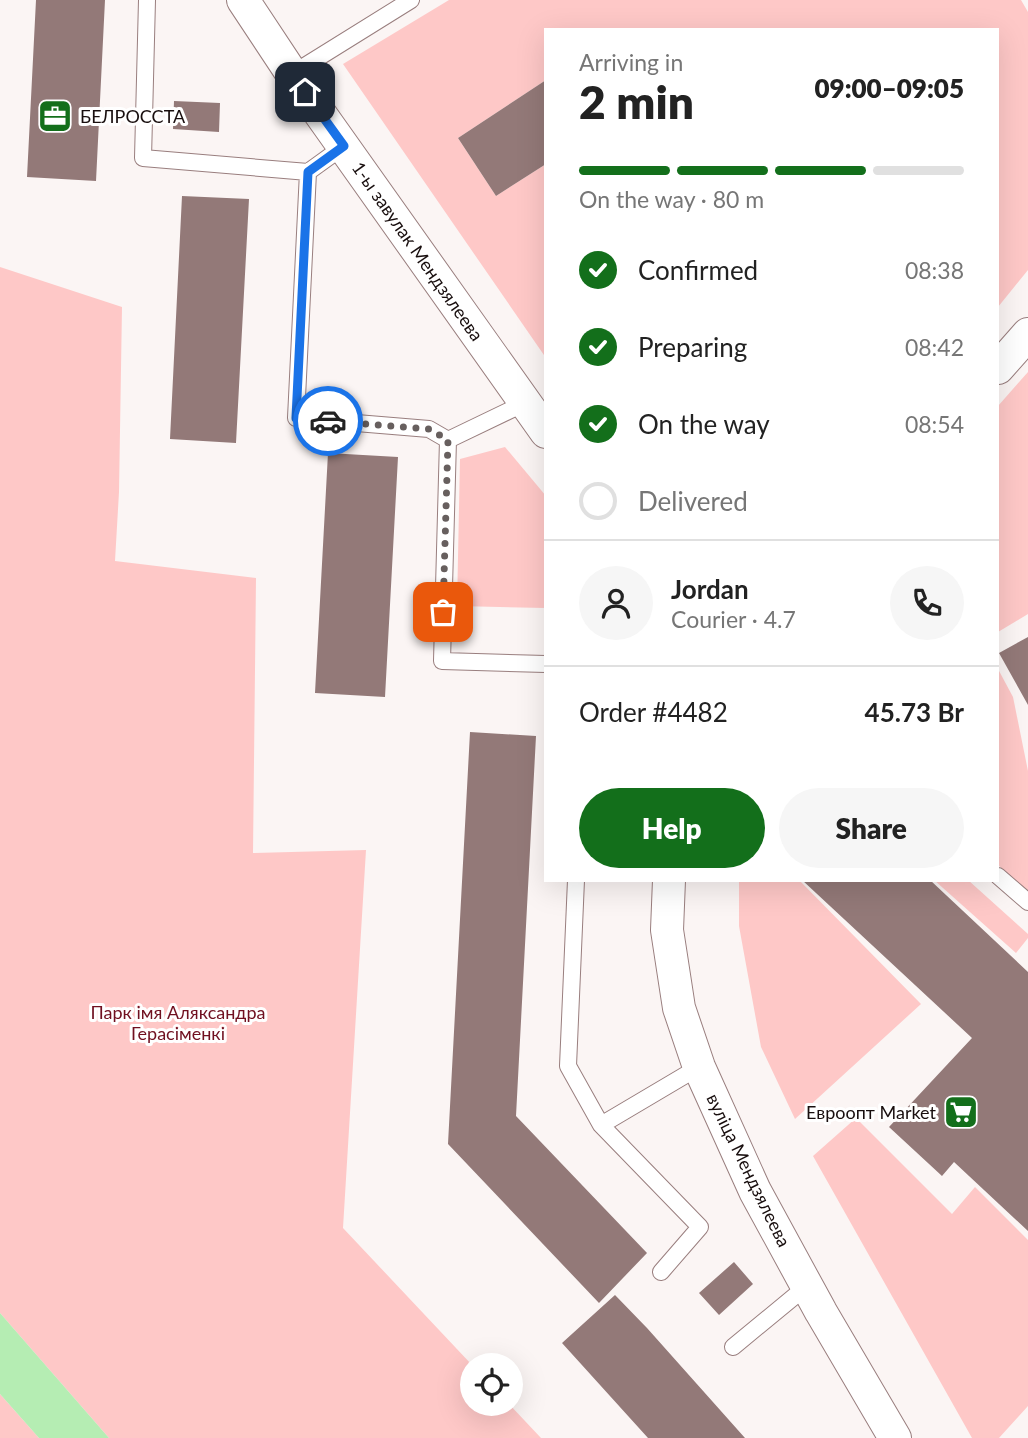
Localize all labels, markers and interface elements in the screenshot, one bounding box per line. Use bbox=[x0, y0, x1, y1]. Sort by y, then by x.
text: Arriving in bbox=[579, 48, 683, 76]
pin bbox=[275, 62, 335, 122]
text: 09:00–09:05 bbox=[814, 72, 964, 104]
icon: home bbox=[286, 73, 324, 111]
text: 2 min bbox=[579, 74, 694, 129]
office icon: БЕЛРОССТА bbox=[36, 97, 74, 135]
place label: БЕЛРОССТА bbox=[80, 105, 186, 127]
street label: 1-ы завулак Мендзялеева bbox=[348, 157, 488, 345]
text: On the way · 80 m bbox=[579, 185, 764, 213]
icon: check bbox=[579, 251, 617, 289]
text: Confirmed bbox=[638, 254, 758, 286]
text: 08:38 bbox=[905, 256, 964, 284]
icon: check bbox=[579, 328, 617, 366]
text: Preparing bbox=[638, 331, 747, 363]
text: 08:42 bbox=[905, 333, 964, 361]
courier bbox=[293, 386, 363, 456]
icon: car bbox=[309, 402, 347, 440]
icon: check bbox=[579, 405, 617, 443]
text: On the way bbox=[638, 408, 770, 440]
text: 08:54 bbox=[905, 410, 964, 438]
text: Delivered bbox=[638, 485, 748, 517]
button: person bbox=[579, 566, 653, 640]
button: phone bbox=[890, 566, 964, 640]
text: Jordan bbox=[671, 573, 749, 605]
pin bbox=[413, 582, 473, 642]
icon: bag bbox=[424, 593, 462, 631]
text: Courier · 4.7 bbox=[671, 605, 796, 633]
text: Order #4482 bbox=[579, 696, 728, 728]
text: 45.73 Br bbox=[865, 696, 964, 728]
button: Help bbox=[579, 788, 765, 868]
button: Share bbox=[779, 788, 964, 868]
park label: Парк імя Аляксандра Герасіменкі bbox=[91, 1001, 265, 1044]
street label: вуліца Мендзялеева bbox=[702, 1090, 796, 1250]
supermarket icon: Евроопт Market bbox=[942, 1093, 980, 1131]
place label: Евроопт Market bbox=[806, 1101, 937, 1123]
map controls bbox=[460, 1353, 523, 1416]
button: locate bbox=[460, 1353, 523, 1416]

